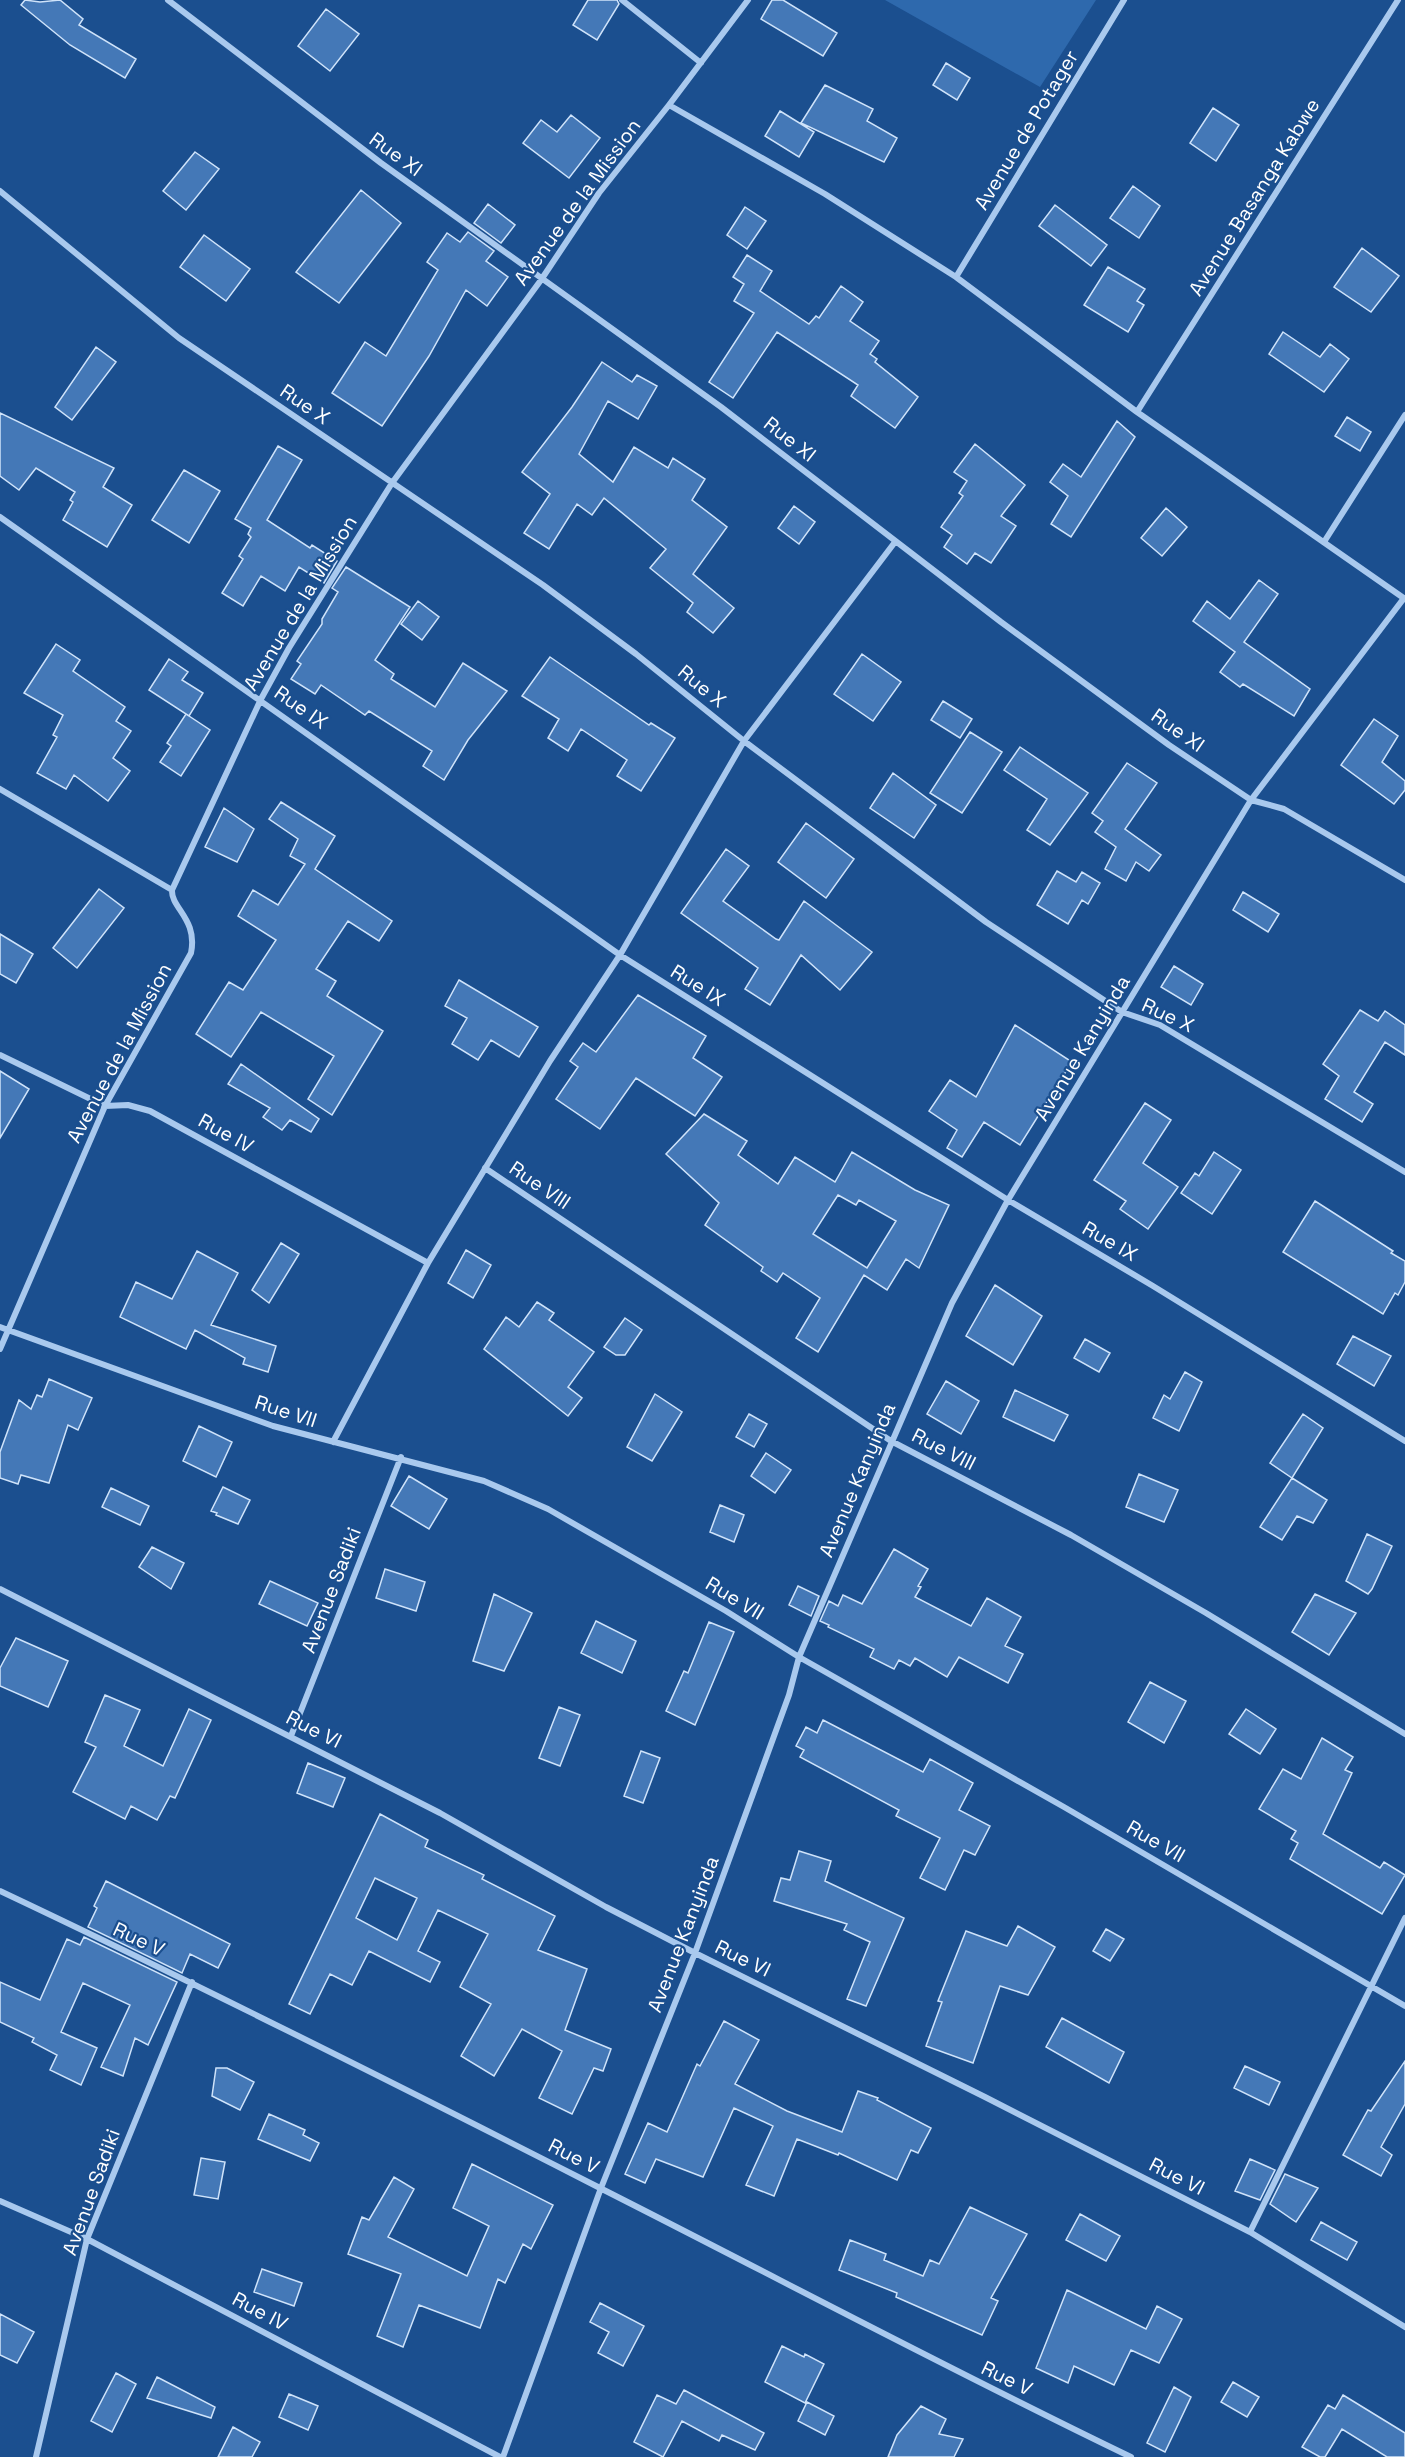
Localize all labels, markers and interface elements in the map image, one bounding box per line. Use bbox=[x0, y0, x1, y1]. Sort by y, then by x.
street label: Avenue de Potager bbox=[968, 45, 1084, 215]
street label: Avenue Basanga Kabwe bbox=[1183, 93, 1325, 301]
street label: Avenue de la Mission bbox=[508, 113, 646, 291]
street label: Rue XI bbox=[364, 126, 428, 182]
street label: Rue X bbox=[275, 378, 335, 430]
street label: Rue XI bbox=[759, 410, 821, 468]
street label: Avenue de la Mission bbox=[237, 511, 363, 695]
street label: Rue X bbox=[673, 659, 732, 713]
street label: Rue IX bbox=[269, 679, 333, 735]
street label: Rue XI bbox=[1146, 702, 1210, 758]
street label: Rue IX bbox=[666, 958, 730, 1012]
street label: Avenue de la Mission bbox=[61, 959, 177, 1147]
street label: Avenue Kanyinda bbox=[1028, 970, 1136, 1126]
street label: Rue X bbox=[1138, 992, 1198, 1038]
street label: Rue IV bbox=[194, 1107, 258, 1159]
street label: Rue VIII bbox=[504, 1155, 576, 1215]
street label: Rue IX bbox=[1078, 1215, 1142, 1267]
street label: Rue VII bbox=[252, 1389, 320, 1433]
street label: Avenue Kanyinda bbox=[813, 1399, 901, 1561]
street label: Rue VIII bbox=[908, 1422, 980, 1476]
street label: Avenue Sadiki bbox=[295, 1523, 367, 1657]
street label: Rue VII bbox=[701, 1570, 769, 1626]
street label: Rue VI bbox=[282, 1704, 346, 1754]
street label: Rue VII bbox=[1122, 1814, 1190, 1868]
street label: Avenue Kanyinda bbox=[641, 1852, 725, 2016]
street label: Rue V bbox=[109, 1916, 169, 1962]
street label: Rue VI bbox=[711, 1933, 775, 1983]
street label: Avenue Sadiki bbox=[56, 2125, 126, 2259]
street label: Rue V bbox=[544, 2132, 604, 2180]
street label: Rue VI bbox=[1145, 2151, 1209, 2201]
street label: Rue IV bbox=[228, 2286, 292, 2336]
street label: Rue V bbox=[977, 2354, 1037, 2402]

